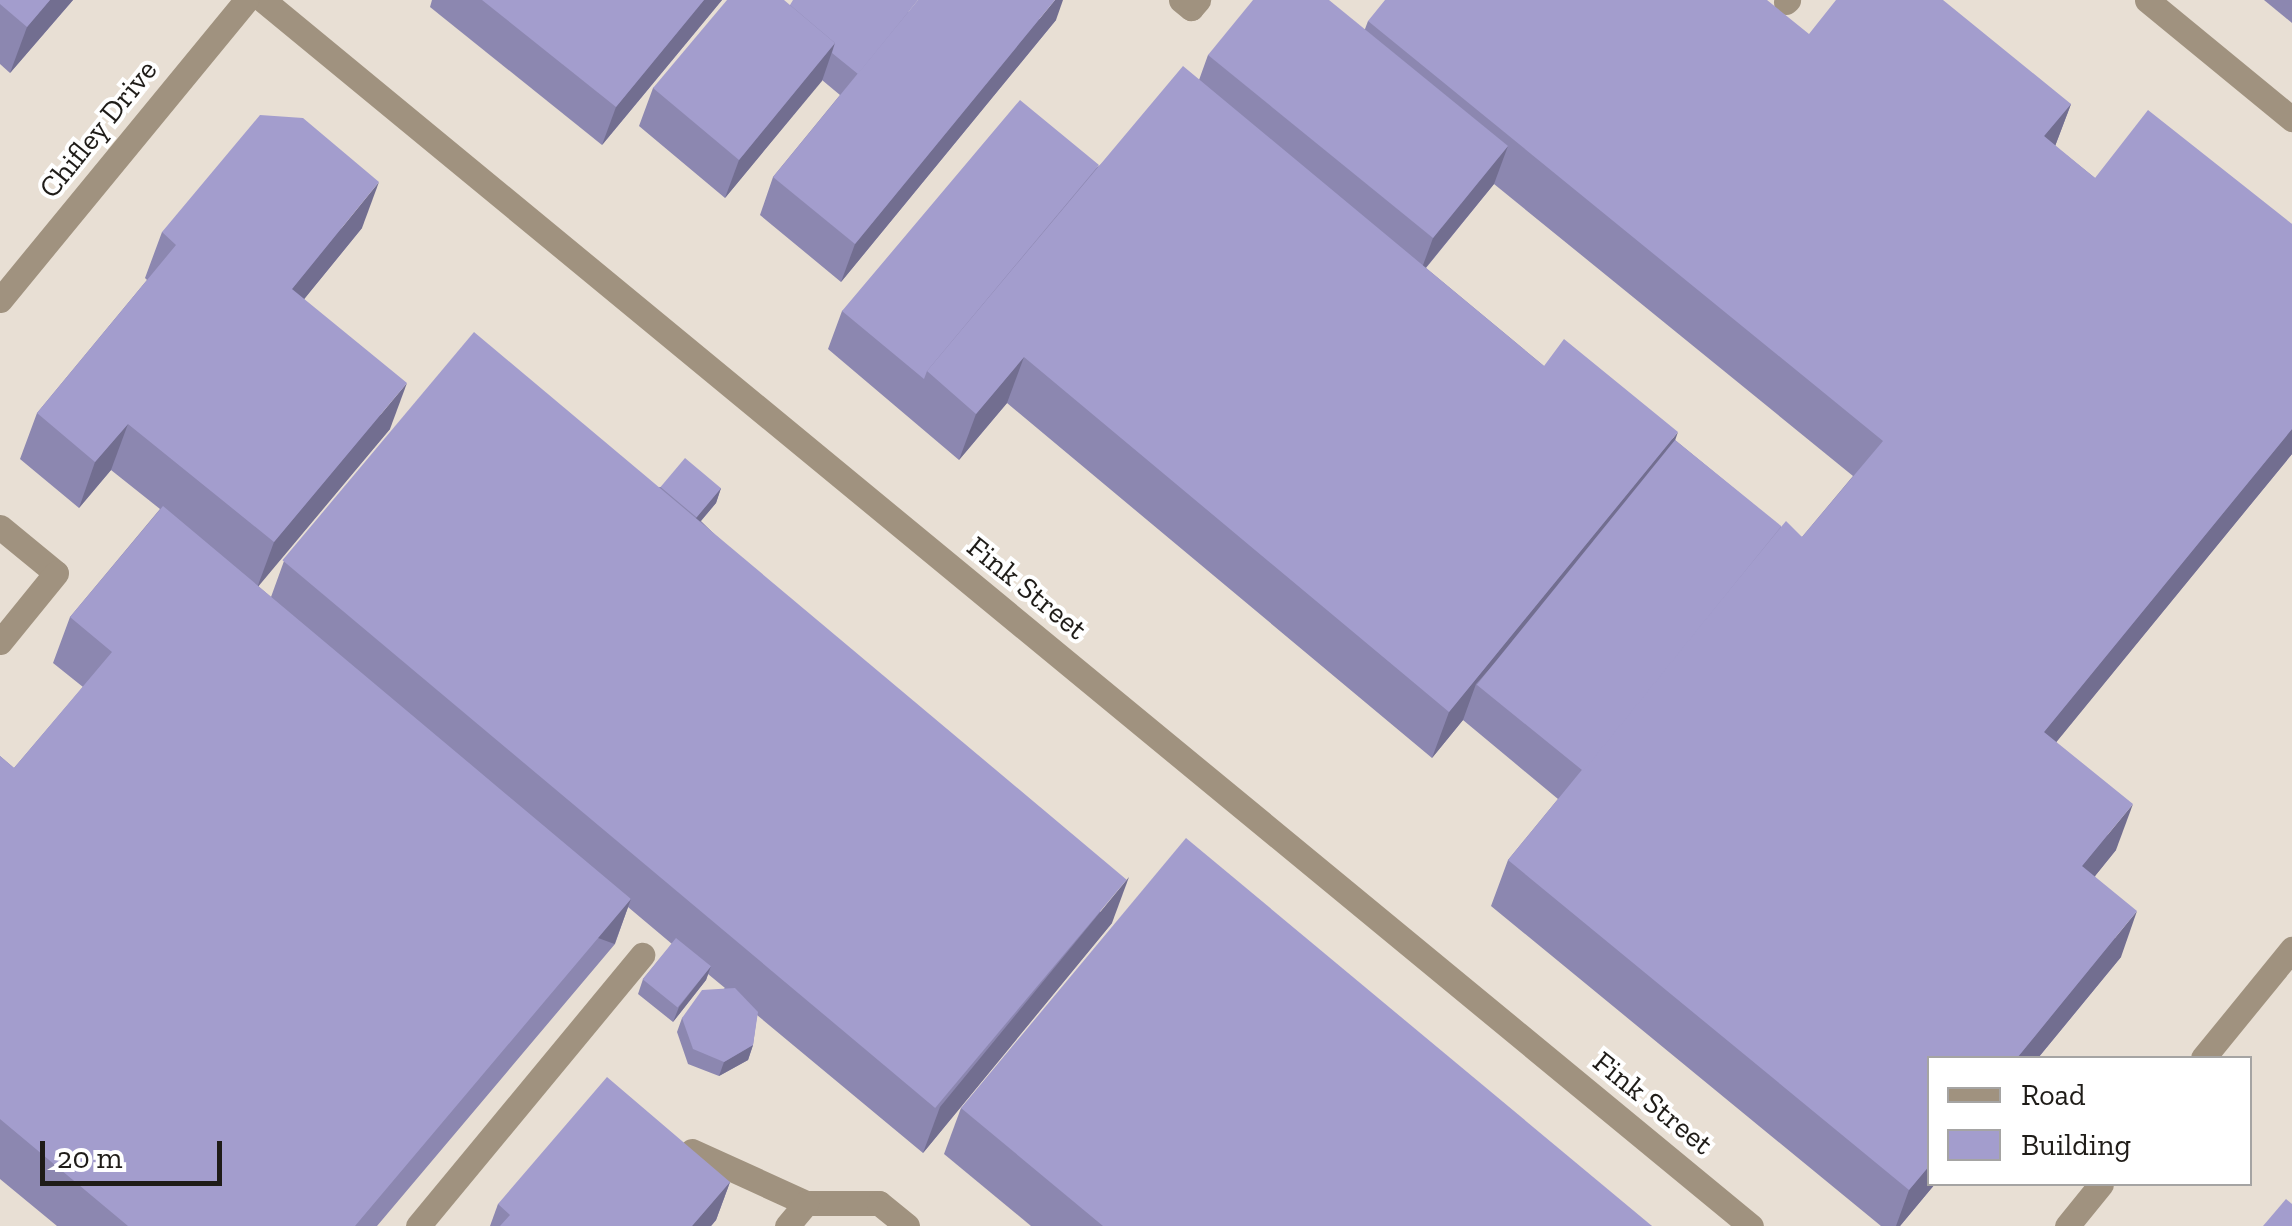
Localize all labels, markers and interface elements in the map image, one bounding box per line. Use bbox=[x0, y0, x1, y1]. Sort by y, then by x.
street label: Chifley Drive bbox=[31, 52, 165, 206]
street label: Fink Street bbox=[960, 529, 1094, 647]
street label: Fink Street bbox=[1586, 1044, 1720, 1162]
legend bbox=[1927, 1056, 2252, 1186]
text: Road bbox=[2021, 1077, 2086, 1113]
scale bar bbox=[45, 1121, 228, 1183]
text: Building bbox=[2021, 1127, 2131, 1163]
text: 20 m bbox=[57, 1140, 122, 1176]

